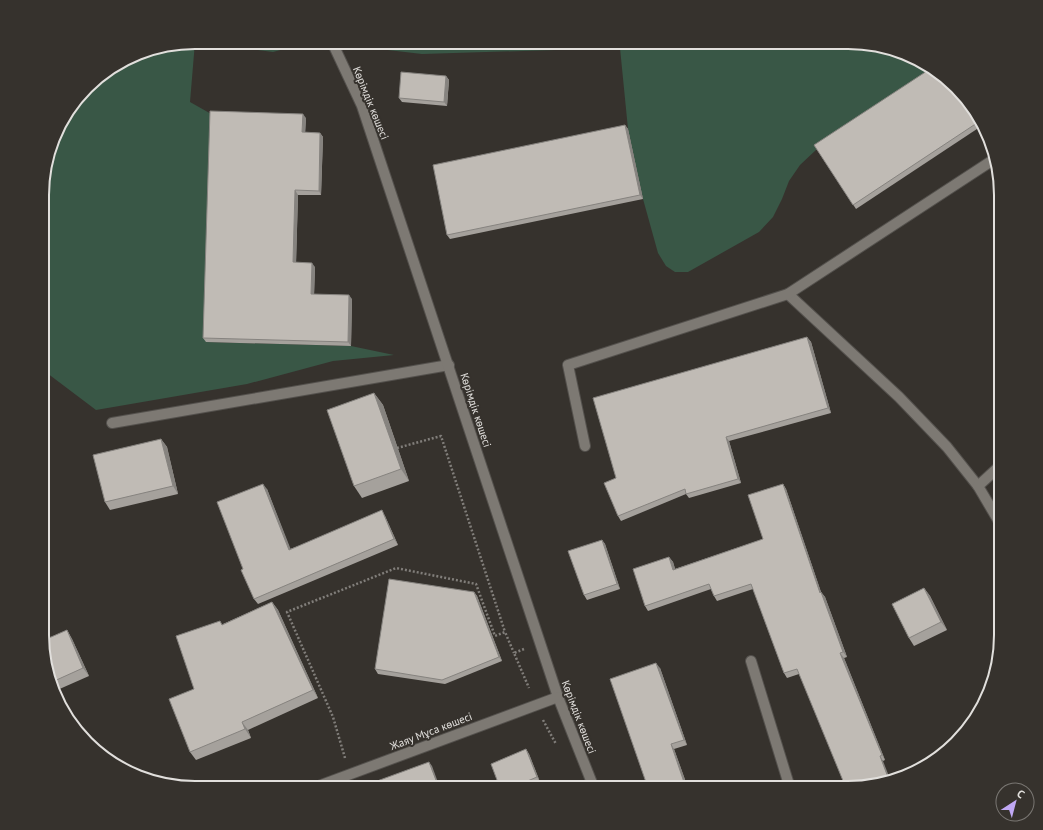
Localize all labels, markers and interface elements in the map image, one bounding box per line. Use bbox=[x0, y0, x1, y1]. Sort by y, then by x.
street label: Көрімдік көшесі bbox=[350, 64, 392, 142]
street label: Көрімдік көшесі bbox=[457, 371, 495, 449]
street label: Көрімдік көшесі bbox=[559, 678, 599, 756]
street label: Жаяу Мұса көшесі bbox=[387, 709, 474, 754]
north arrow bbox=[995, 782, 1035, 822]
text: С bbox=[1014, 786, 1027, 801]

